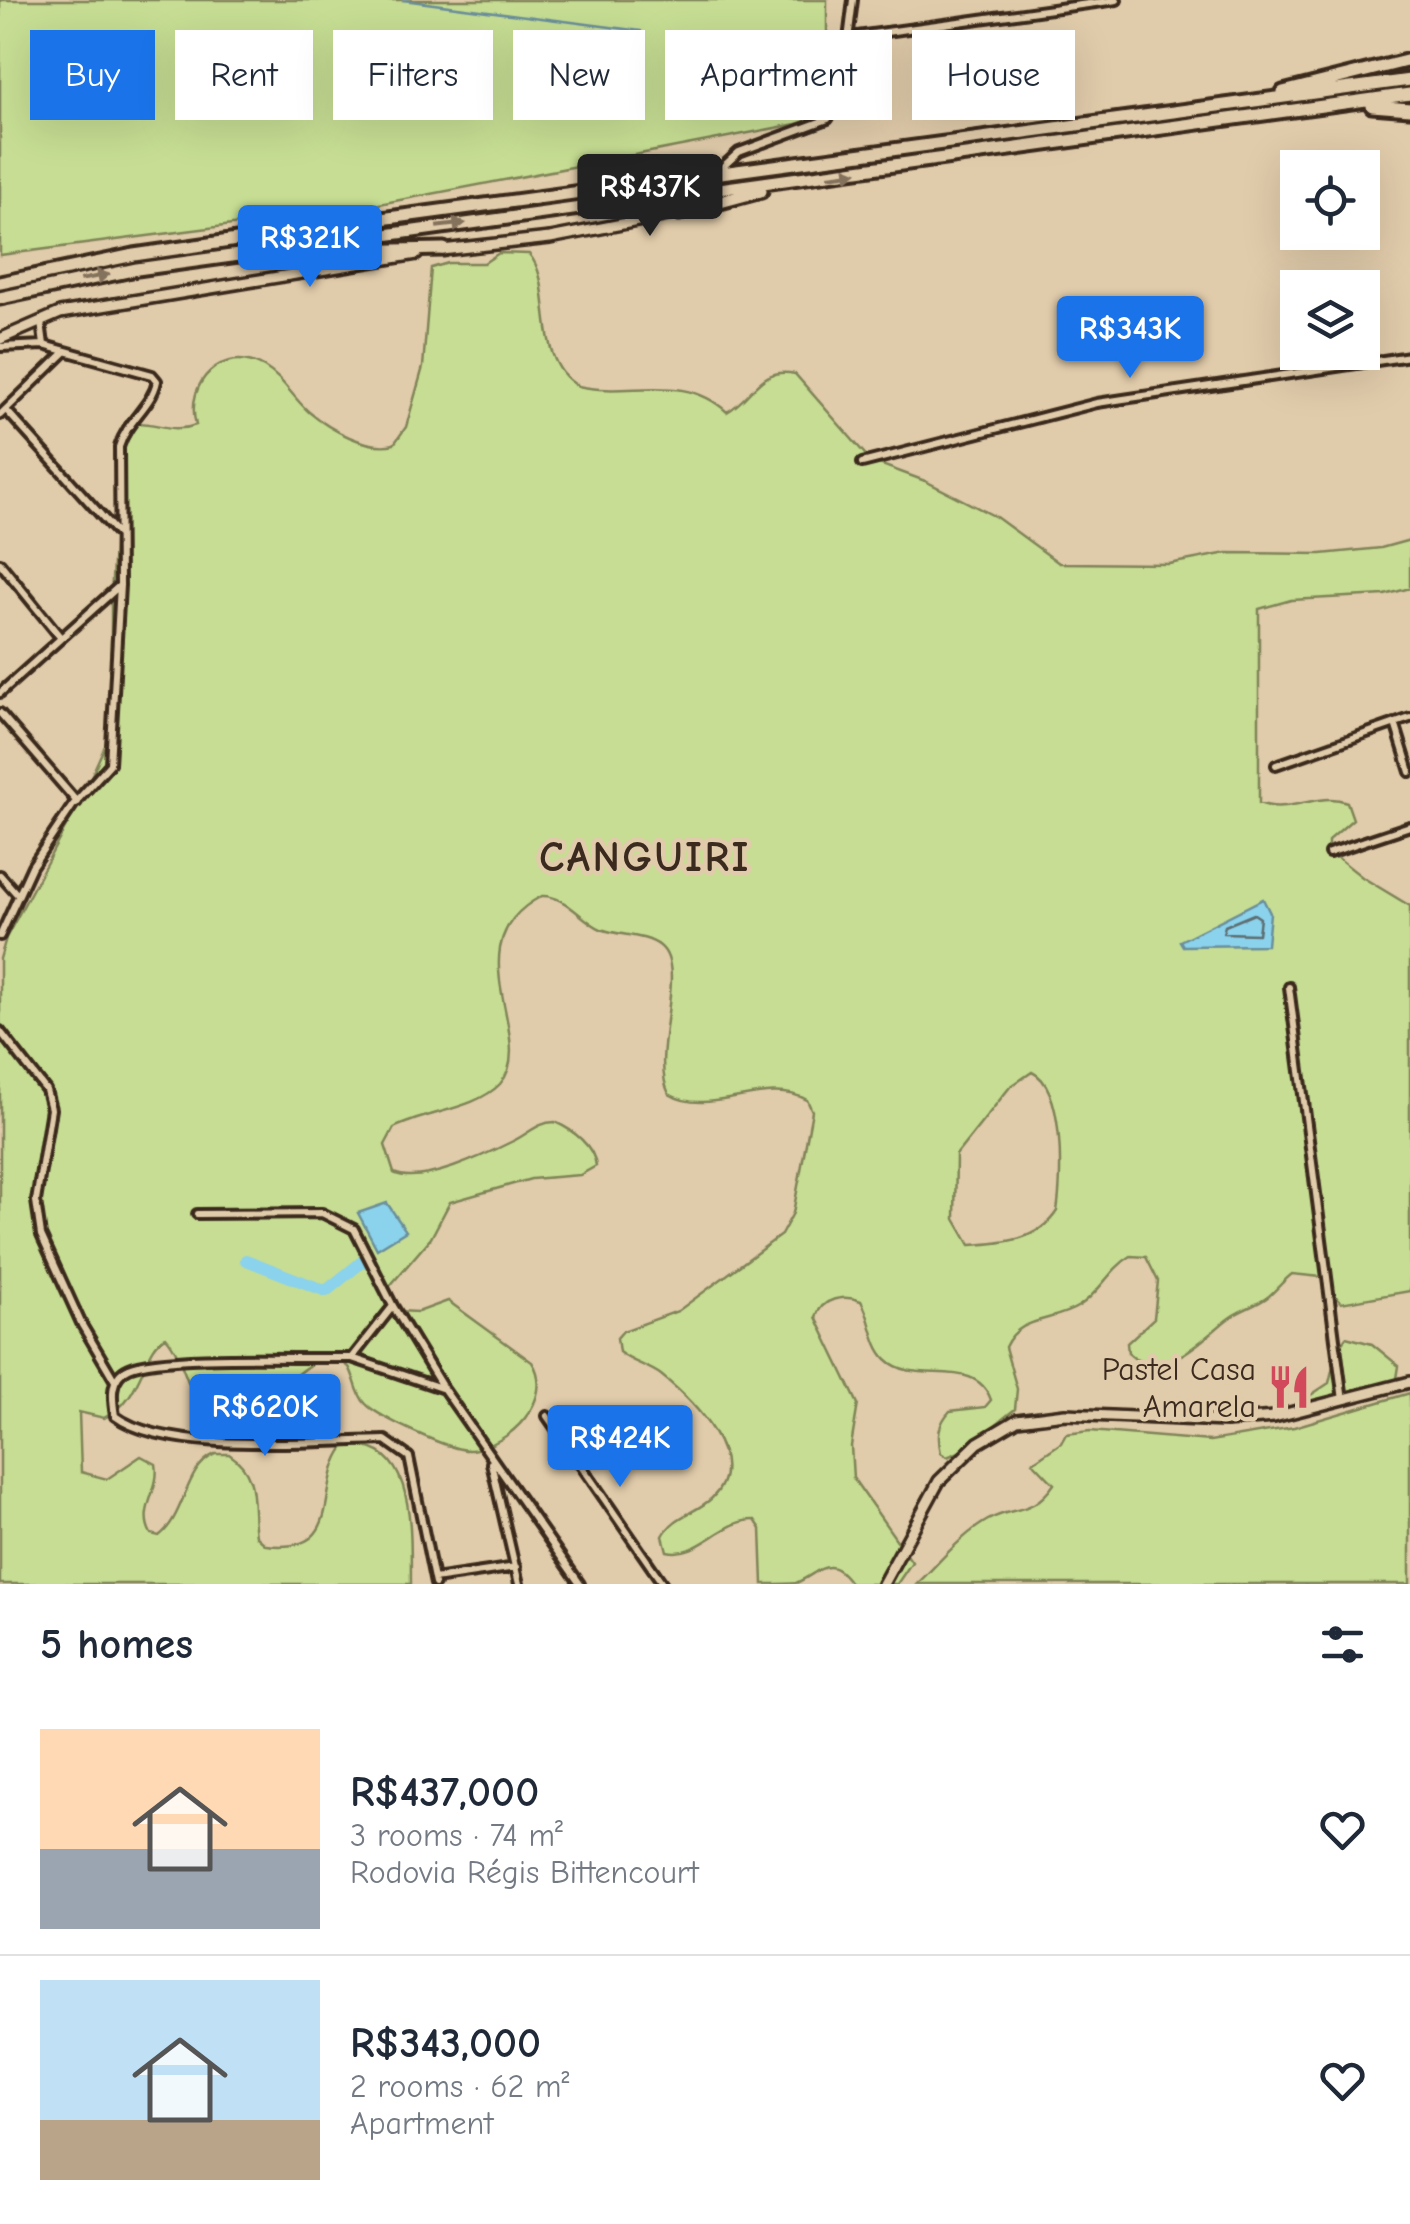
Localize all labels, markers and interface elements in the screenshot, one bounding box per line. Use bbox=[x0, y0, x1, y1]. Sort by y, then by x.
chip: Buy bbox=[30, 30, 155, 120]
chip: Rent bbox=[175, 30, 313, 120]
chip: Filters bbox=[333, 30, 493, 120]
chip: New bbox=[513, 30, 645, 120]
chip: Apartment bbox=[665, 30, 892, 120]
chip: House bbox=[912, 30, 1075, 120]
map controls bbox=[1280, 150, 1380, 370]
button: locate bbox=[1280, 150, 1380, 250]
pin: R$437K bbox=[569, 154, 731, 239]
one-way arrow bbox=[828, 165, 859, 181]
text: R$437K bbox=[599, 168, 701, 205]
pin: R$321K bbox=[229, 205, 391, 290]
one-way arrow bbox=[436, 217, 468, 233]
text: R$321K bbox=[260, 219, 360, 256]
one-way arrow bbox=[80, 269, 111, 285]
button: layers bbox=[1280, 270, 1380, 370]
pin: R$343K bbox=[1049, 296, 1211, 381]
text: R$343K bbox=[1079, 310, 1181, 347]
district label: CANGUIRI bbox=[539, 833, 751, 882]
place label: Pastel Casa Amarela bbox=[1102, 1351, 1256, 1425]
restaurant icon: Pastel Casa Amarela bbox=[1265, 1363, 1313, 1411]
pin: R$620K bbox=[184, 1374, 346, 1459]
text: R$620K bbox=[212, 1388, 318, 1425]
pin: R$424K bbox=[539, 1405, 701, 1490]
text: R$424K bbox=[570, 1419, 670, 1456]
icon: filters bbox=[1315, 1617, 1370, 1672]
text: 5 homes bbox=[40, 1620, 193, 1669]
text: R$437,000 bbox=[350, 1768, 539, 1817]
icon: home bbox=[120, 1769, 240, 1889]
icon: heart bbox=[1315, 1802, 1370, 1857]
text: 3 rooms · 74 m² bbox=[350, 1817, 563, 1854]
text: Rodovia Régis Bittencourt bbox=[350, 1854, 699, 1891]
text: R$343,000 bbox=[350, 2019, 541, 2068]
icon: home bbox=[120, 2020, 240, 2140]
icon: heart bbox=[1315, 2053, 1370, 2108]
text: 2 rooms · 62 m² bbox=[350, 2068, 569, 2105]
text: Apartment bbox=[350, 2105, 493, 2142]

